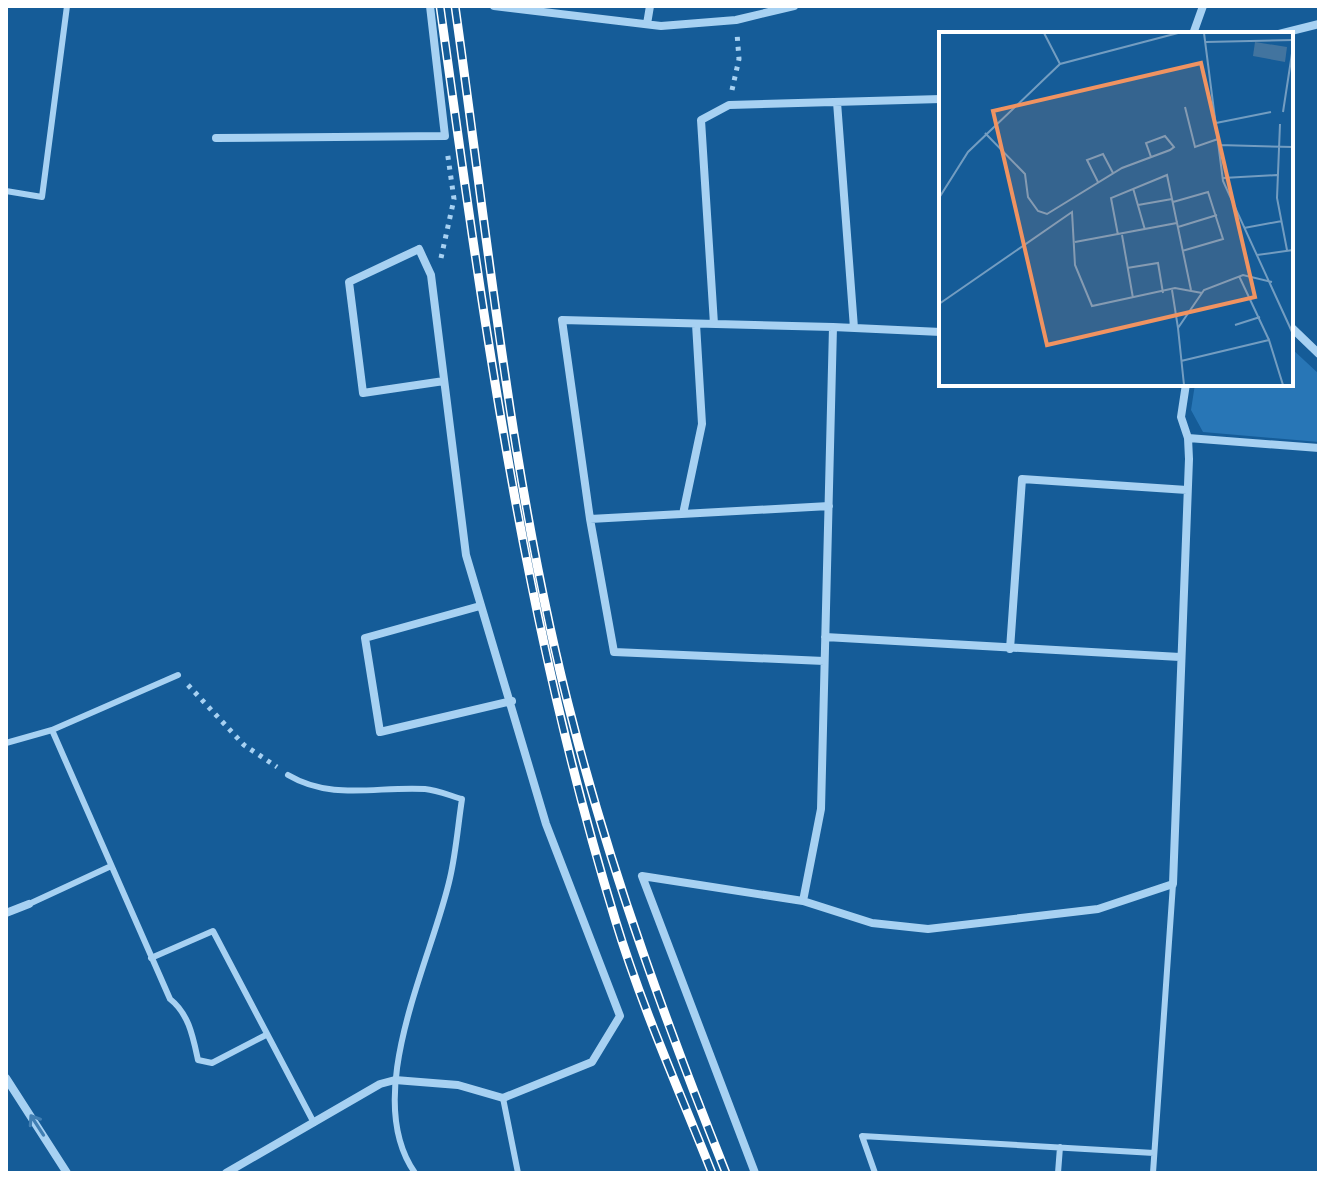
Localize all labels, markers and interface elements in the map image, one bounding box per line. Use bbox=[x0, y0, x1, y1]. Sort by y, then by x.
inset map bbox=[939, 32, 1293, 386]
one-way arrow bbox=[29, 1114, 45, 1137]

